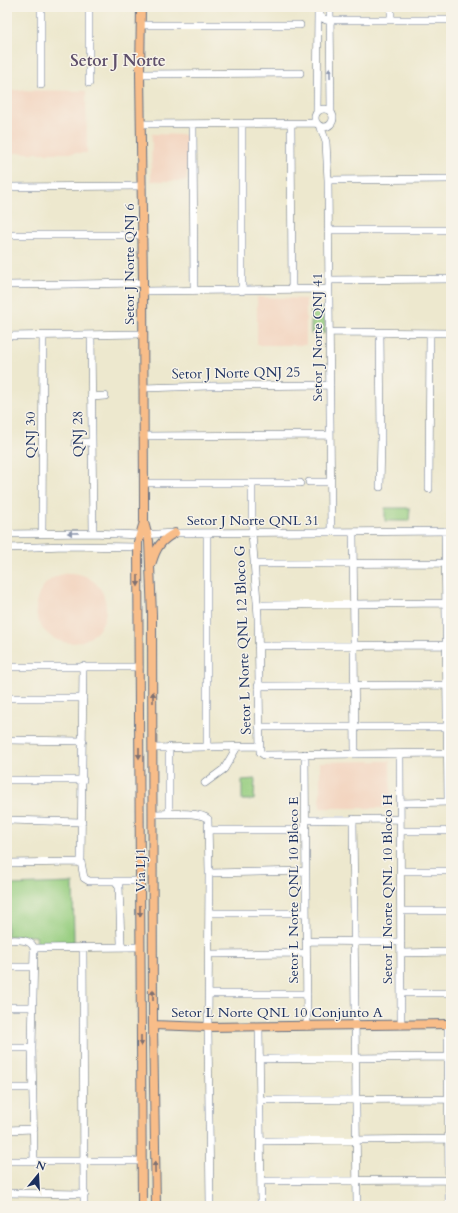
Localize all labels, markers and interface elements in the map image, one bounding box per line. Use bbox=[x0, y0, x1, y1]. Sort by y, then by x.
district label: Setor J Norte bbox=[70, 50, 166, 72]
one-way arrow bbox=[327, 66, 333, 79]
street label: Setor J Norte QNJ 6 bbox=[120, 203, 139, 325]
street label: Setor J Norte QNJ 41 bbox=[308, 273, 327, 401]
street label: Setor J Norte QNJ 25 bbox=[171, 362, 301, 384]
street label: QNJ 28 bbox=[68, 410, 88, 458]
street label: QNJ 30 bbox=[21, 412, 40, 458]
street label: Setor J Norte QNL 31 bbox=[187, 511, 319, 530]
one-way arrow bbox=[66, 530, 79, 536]
street label: Setor L Norte QNL 12 Bloco G bbox=[230, 545, 256, 735]
one-way arrow bbox=[135, 575, 141, 588]
one-way arrow bbox=[150, 690, 156, 703]
one-way arrow bbox=[136, 747, 142, 760]
street label: Setor L Norte QNL 10 Bloco H bbox=[378, 794, 397, 984]
street label: Setor L Norte QNL 10 Bloco E bbox=[284, 796, 303, 983]
street label: Via LJ1 bbox=[131, 848, 150, 892]
one-way arrow bbox=[137, 905, 143, 918]
one-way arrow bbox=[150, 988, 156, 1001]
street label: Setor L Norte QNL 10 Conjunto A bbox=[171, 1003, 383, 1022]
one-way arrow bbox=[138, 1035, 144, 1048]
north arrow bbox=[18, 1155, 58, 1195]
text: N bbox=[34, 1157, 48, 1175]
one-way arrow bbox=[152, 1160, 158, 1173]

